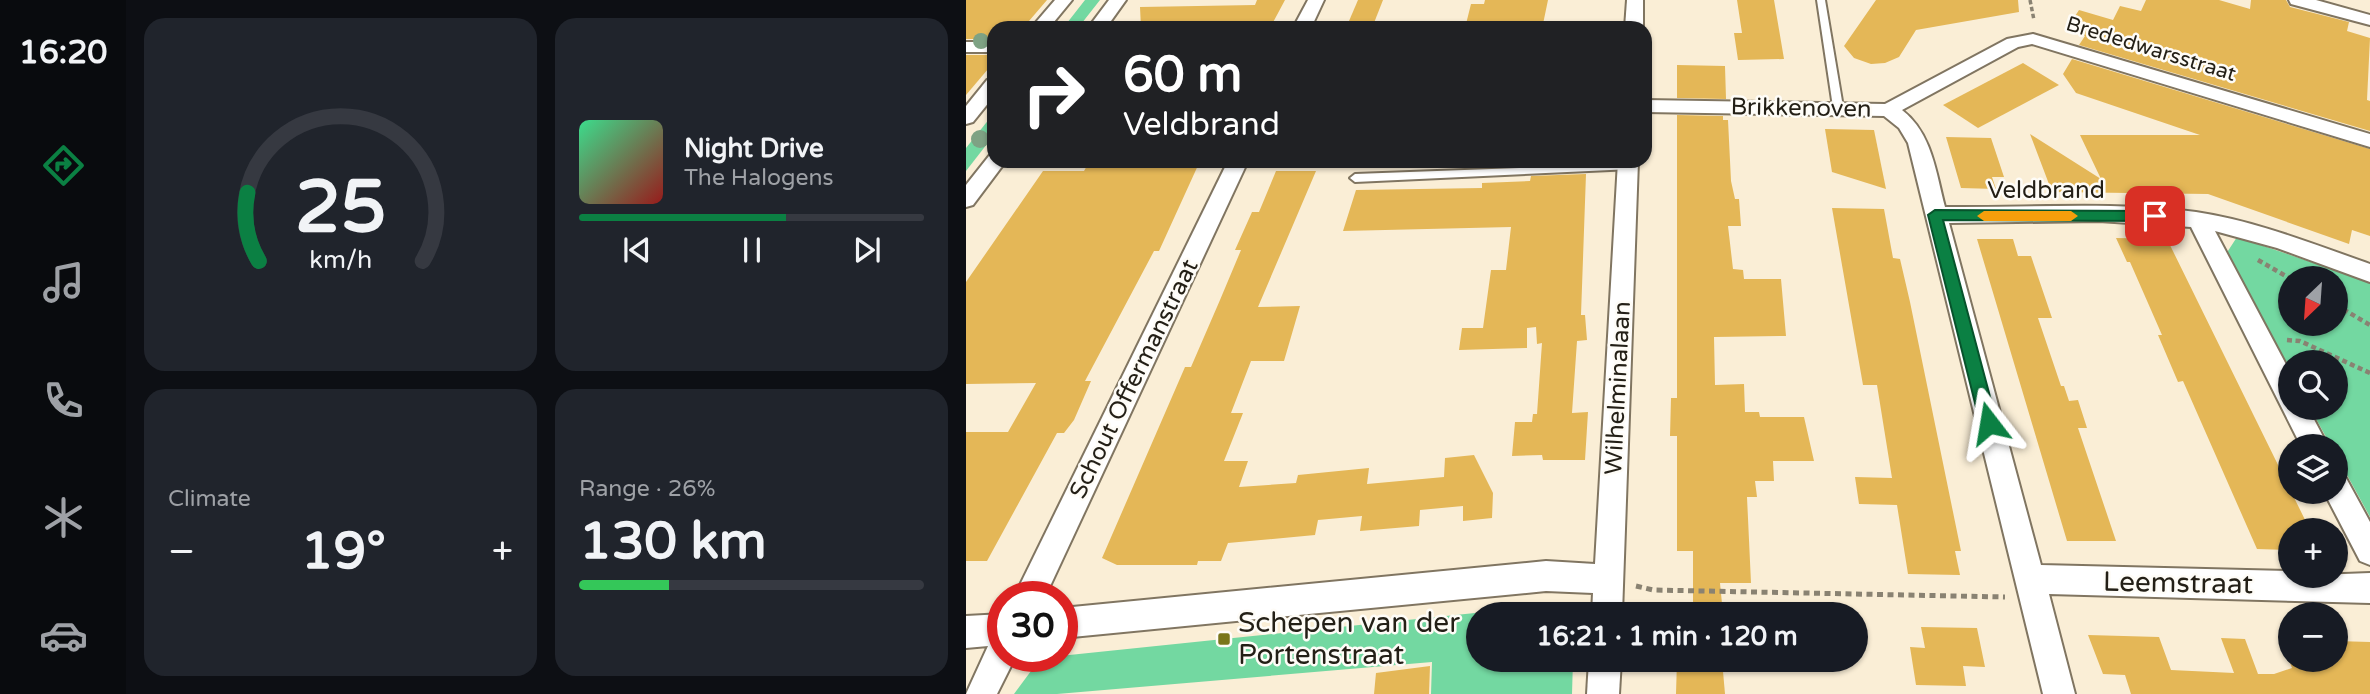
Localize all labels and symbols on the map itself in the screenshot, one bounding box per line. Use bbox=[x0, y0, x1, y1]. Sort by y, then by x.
street label: Brededwarsstraat bbox=[2063, 11, 2239, 87]
street label: Brikkenoven bbox=[1730, 92, 1872, 124]
street label: Veldbrand bbox=[1987, 176, 2105, 205]
pin bbox=[2125, 186, 2185, 246]
street label: Schout Offermanstraat bbox=[1063, 255, 1205, 503]
north arrow bbox=[2278, 266, 2348, 336]
street label: Wilhelminalaan bbox=[1599, 300, 1637, 476]
position arrow bbox=[1952, 386, 2026, 460]
street label: Leemstraat bbox=[2103, 565, 2254, 601]
speed limit sign: 30 bbox=[987, 581, 1078, 672]
place label: Schepen van der Portenstraat bbox=[1238, 606, 1460, 672]
marker: Schepen van der Portenstraat bbox=[1216, 631, 1232, 647]

